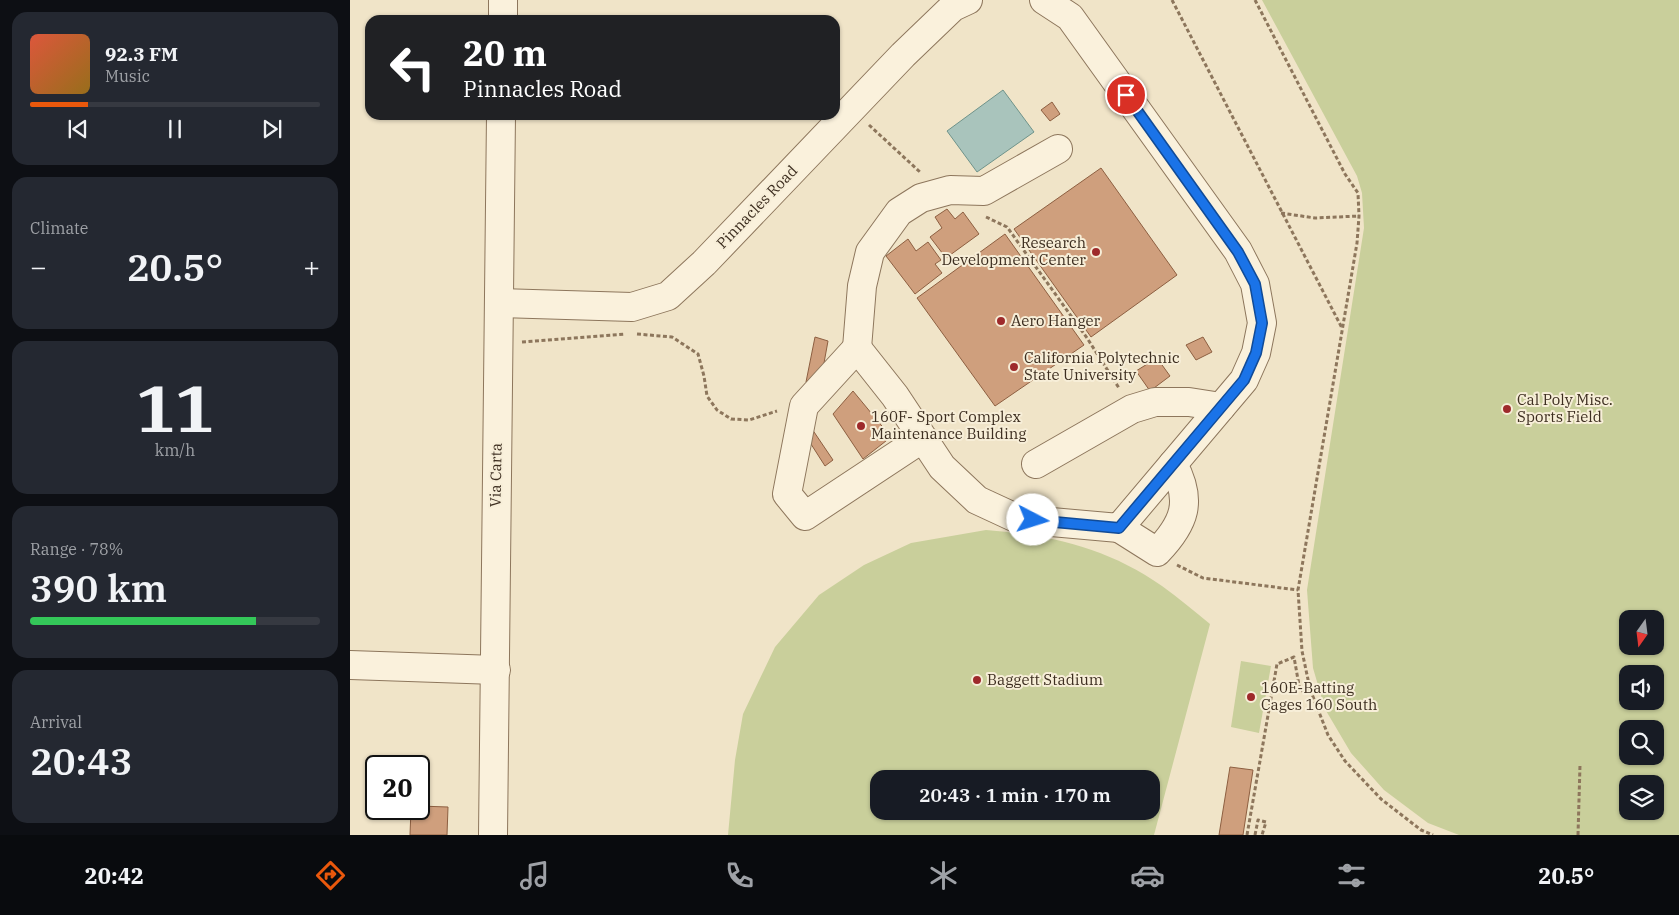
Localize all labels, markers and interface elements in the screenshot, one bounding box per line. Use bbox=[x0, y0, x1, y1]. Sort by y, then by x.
text: 20 m bbox=[463, 30, 547, 76]
icon: left bbox=[380, 35, 445, 100]
text: 92.3 FM bbox=[105, 42, 178, 66]
text: Music bbox=[105, 66, 150, 86]
text: Pinnacles Road bbox=[463, 74, 622, 103]
pin bbox=[1105, 74, 1147, 116]
icon: arrive bbox=[1112, 81, 1140, 109]
icon: previous bbox=[64, 115, 92, 143]
icon: pause bbox=[161, 115, 189, 143]
icon: next bbox=[258, 115, 286, 143]
street label: Pinnacles Road bbox=[712, 161, 801, 252]
text: Climate bbox=[30, 218, 88, 238]
place label: Research Development Center bbox=[941, 233, 1086, 269]
text: 20.5° bbox=[127, 242, 223, 291]
marker: Research Development Center bbox=[1090, 246, 1102, 258]
text: − bbox=[30, 248, 47, 285]
text: + bbox=[303, 248, 320, 285]
place label: Aero Hanger bbox=[1011, 311, 1101, 330]
marker: Aero Hanger bbox=[995, 315, 1007, 327]
place label: California Polytechnic State University bbox=[1024, 348, 1180, 384]
marker: California Polytechnic State University bbox=[1008, 361, 1020, 373]
text: 11 bbox=[136, 365, 214, 450]
place label: Cal Poly Misc. Sports Field bbox=[1517, 390, 1613, 426]
marker: Cal Poly Misc. Sports Field bbox=[1501, 403, 1513, 415]
place label: 160F- Sport Complex Maintenance Building bbox=[871, 407, 1026, 443]
marker: 160F- Sport Complex Maintenance Building bbox=[855, 420, 867, 432]
text: km/h bbox=[155, 440, 195, 460]
street label: Via Carta bbox=[485, 443, 506, 507]
position arrow bbox=[1006, 493, 1058, 545]
text: Range · 78% bbox=[30, 539, 123, 559]
text: 390 km bbox=[30, 563, 167, 612]
north arrow bbox=[1619, 610, 1664, 655]
map controls bbox=[1619, 610, 1664, 820]
button: sound bbox=[1619, 665, 1664, 710]
place label: Baggett Stadium bbox=[987, 670, 1103, 689]
marker: Baggett Stadium bbox=[971, 674, 983, 686]
place label: 160E-Batting Cages 160 South bbox=[1261, 678, 1377, 714]
marker: 160E-Batting Cages 160 South bbox=[1245, 691, 1257, 703]
text: Arrival bbox=[30, 712, 82, 732]
button: search bbox=[1619, 720, 1664, 765]
text: 20:43 bbox=[30, 736, 133, 785]
speed limit sign: 20 bbox=[365, 755, 430, 820]
button: layers bbox=[1619, 775, 1664, 820]
text: 20:43 · 1 min · 170 m bbox=[919, 783, 1111, 807]
icon: directions bbox=[313, 858, 348, 893]
icon: music bbox=[517, 858, 552, 893]
icon: phone bbox=[722, 858, 757, 893]
icon: climate bbox=[926, 858, 961, 893]
icon: car bbox=[1130, 858, 1165, 893]
icon: filters bbox=[1334, 858, 1369, 893]
text: 20:42 bbox=[85, 861, 144, 890]
text: 20.5° bbox=[1538, 861, 1594, 890]

